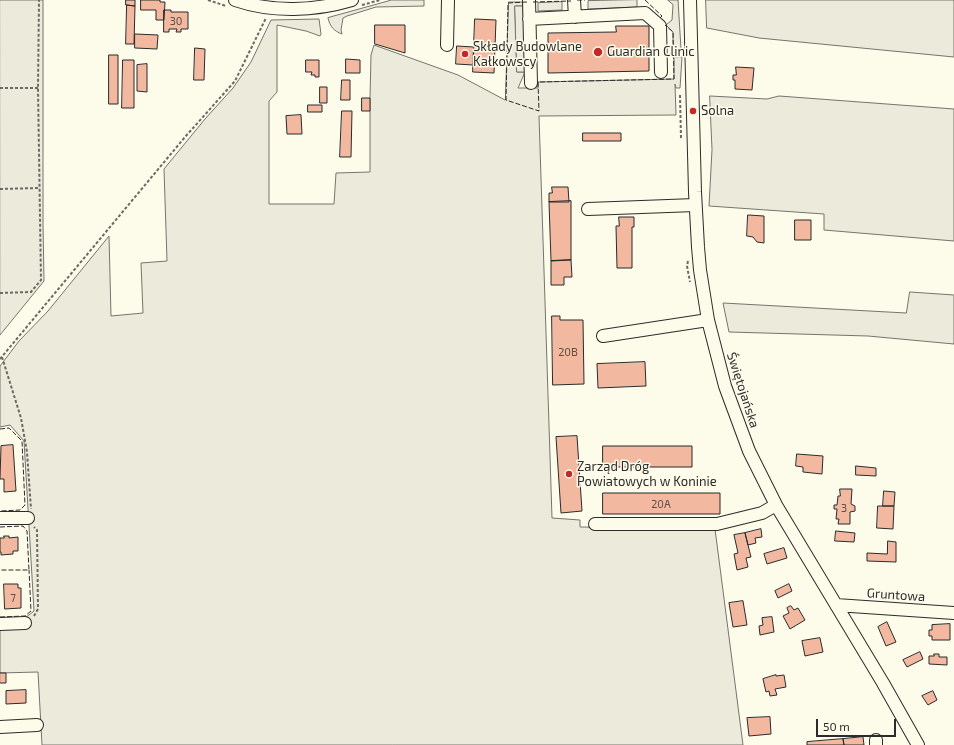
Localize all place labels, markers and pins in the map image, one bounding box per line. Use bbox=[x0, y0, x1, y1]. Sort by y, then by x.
place label: Składy Budowlane Kałkowscy bbox=[473, 39, 582, 70]
place label: Guardian Clinic bbox=[607, 44, 695, 60]
marker: Guardian Clinic bbox=[592, 46, 604, 58]
marker: Składy Budowlane Kałkowscy bbox=[460, 49, 470, 59]
place label: Solna bbox=[701, 103, 734, 119]
marker: Solna bbox=[688, 106, 698, 116]
place label: Zarząd Dróg Powiatowych w Koninie bbox=[577, 459, 717, 490]
marker: Zarząd Dróg Powiatowych w Koninie bbox=[564, 469, 574, 479]

